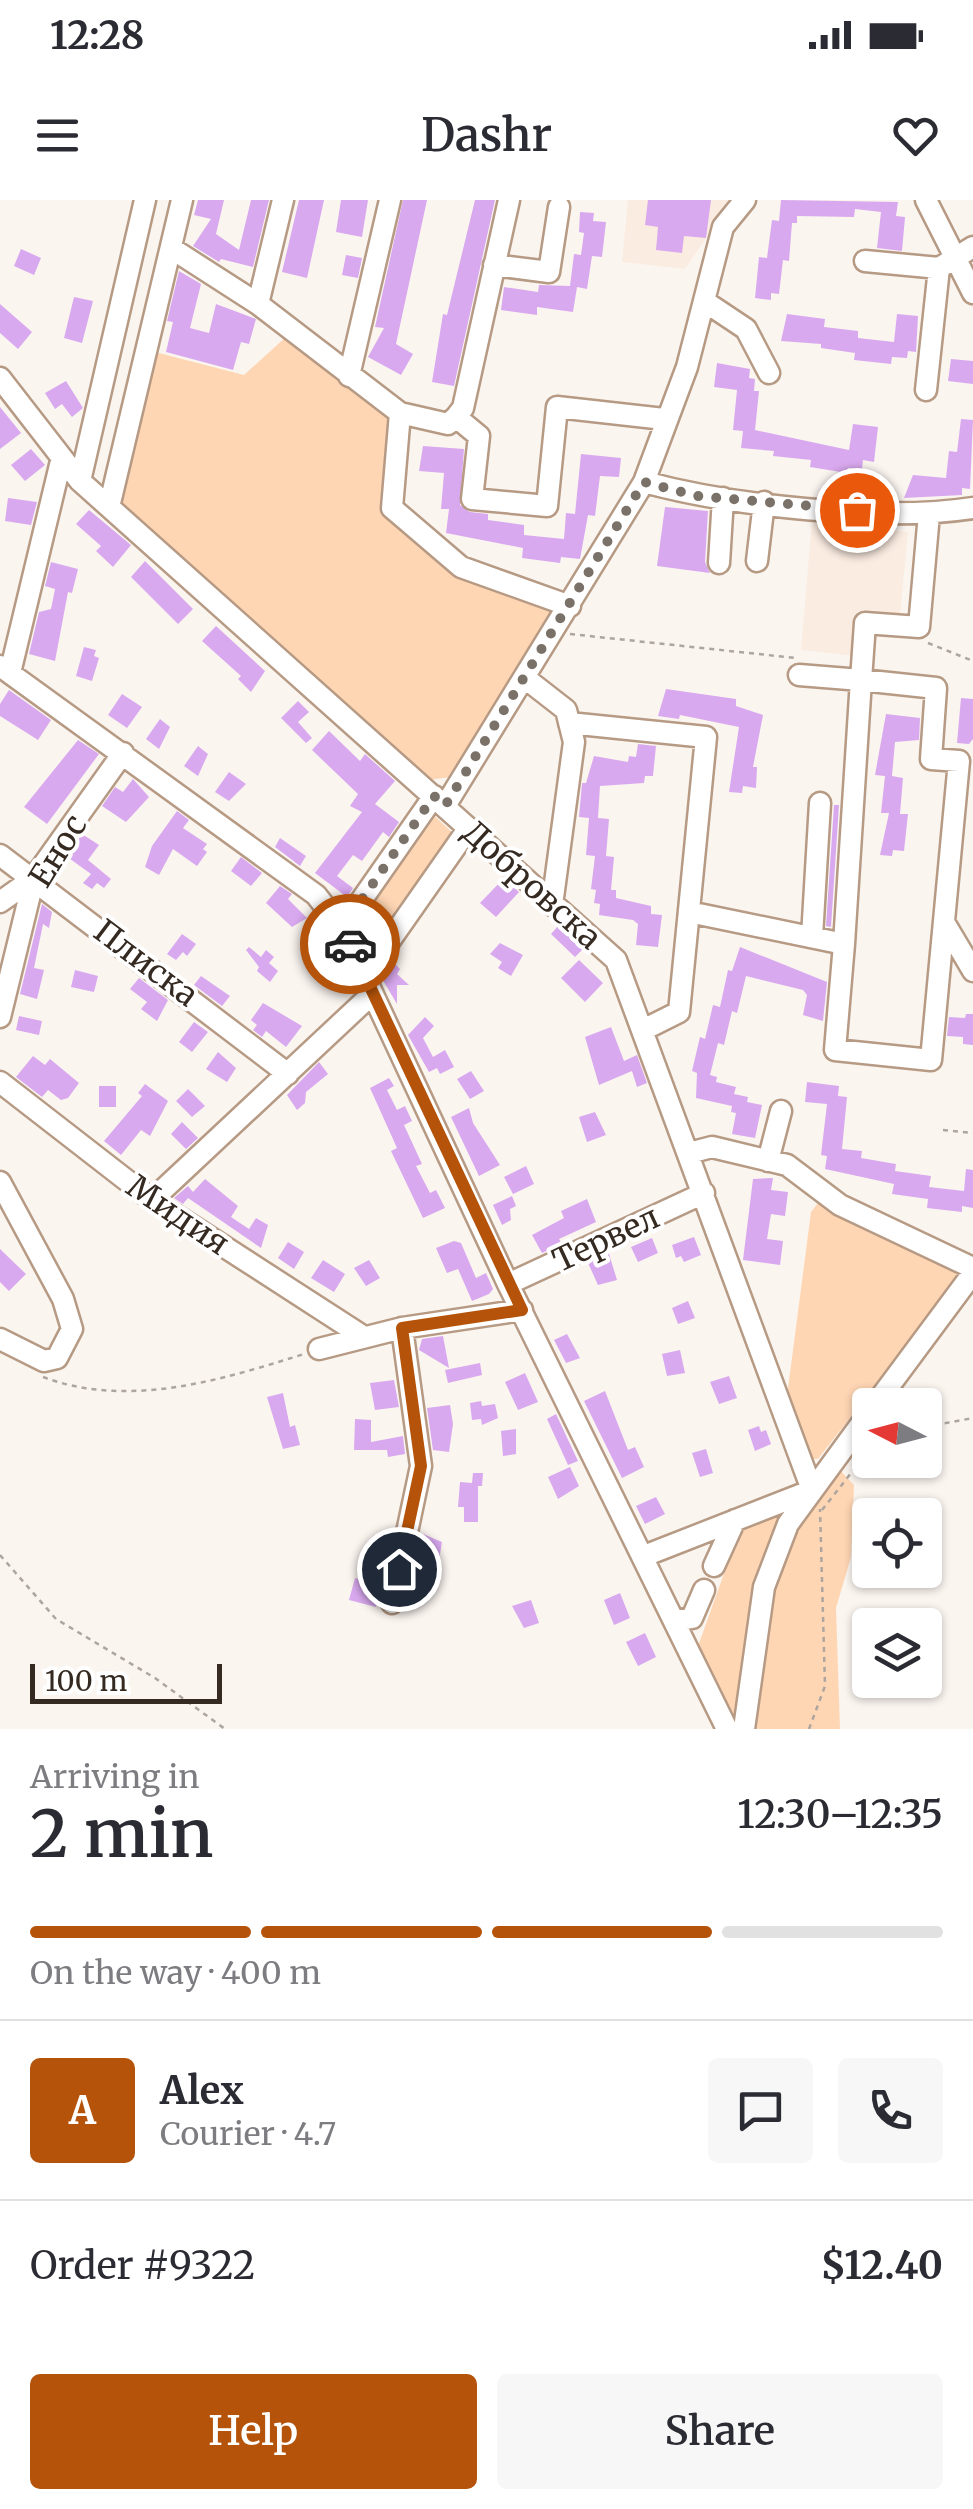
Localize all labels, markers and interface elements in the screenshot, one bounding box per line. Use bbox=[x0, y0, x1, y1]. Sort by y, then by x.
text: 12:28 bbox=[50, 12, 144, 59]
text: Dashr bbox=[421, 107, 552, 163]
icon: menu bbox=[30, 108, 85, 163]
icon: heart bbox=[888, 108, 943, 163]
pin bbox=[815, 468, 900, 553]
icon: bag bbox=[830, 483, 885, 538]
street label: Енос bbox=[20, 807, 96, 895]
street label: Добровска bbox=[455, 812, 609, 958]
courier bbox=[300, 894, 400, 994]
street label: Плиска bbox=[86, 911, 206, 1015]
icon: car bbox=[323, 917, 378, 972]
street label: Мидия bbox=[119, 1166, 237, 1264]
street label: Тервел bbox=[546, 1197, 666, 1281]
north arrow bbox=[852, 1388, 942, 1478]
map controls bbox=[852, 1388, 942, 1698]
button: locate bbox=[852, 1498, 942, 1588]
pin bbox=[357, 1527, 442, 1612]
icon: home bbox=[372, 1542, 427, 1597]
button: layers bbox=[852, 1608, 942, 1698]
scale bar bbox=[30, 1659, 222, 1704]
text: 100 m bbox=[45, 1663, 127, 1699]
text: Arriving in bbox=[30, 1757, 199, 1797]
text: 12:30–12:35 bbox=[737, 1791, 943, 1838]
text: 2 min bbox=[30, 1793, 214, 1875]
text: On the way · 400 m bbox=[30, 1953, 321, 1993]
button: chat bbox=[708, 2058, 813, 2163]
button: phone bbox=[838, 2058, 943, 2163]
text: Alex bbox=[160, 2067, 244, 2114]
text: A bbox=[69, 2087, 96, 2134]
text: Courier · 4.7 bbox=[160, 2114, 336, 2154]
text: Order #9322 bbox=[30, 2242, 255, 2289]
text: $12.40 bbox=[820, 2242, 943, 2289]
button: Help bbox=[30, 2374, 477, 2489]
button: Share bbox=[497, 2374, 943, 2489]

